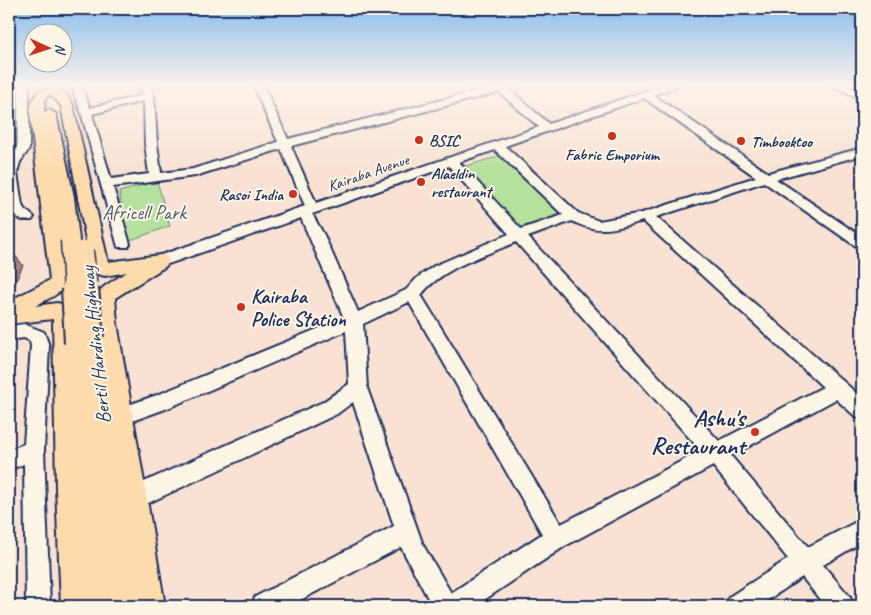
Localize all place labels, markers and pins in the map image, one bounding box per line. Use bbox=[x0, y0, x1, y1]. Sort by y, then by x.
marker: Fabric Emporium bbox=[606, 130, 618, 142]
place label: BSIC bbox=[429, 131, 461, 151]
place label: Timbooktoo bbox=[751, 132, 814, 152]
marker: BSIC bbox=[413, 134, 425, 146]
marker: Timbooktoo bbox=[735, 135, 747, 147]
place label: Fabric Emporium bbox=[565, 145, 661, 165]
place label: Alaeldin restaurant bbox=[431, 164, 494, 202]
marker: Alaeldin restaurant bbox=[415, 176, 427, 188]
place label: Rasoi India bbox=[219, 185, 284, 205]
marker: Rasoi India bbox=[287, 188, 299, 200]
place label: Kairaba Police Station bbox=[251, 284, 346, 332]
marker: Kairaba Police Station bbox=[235, 301, 247, 313]
place label: Ashu's Restaurant bbox=[651, 403, 748, 461]
marker: Ashu's Restaurant bbox=[749, 426, 761, 438]

